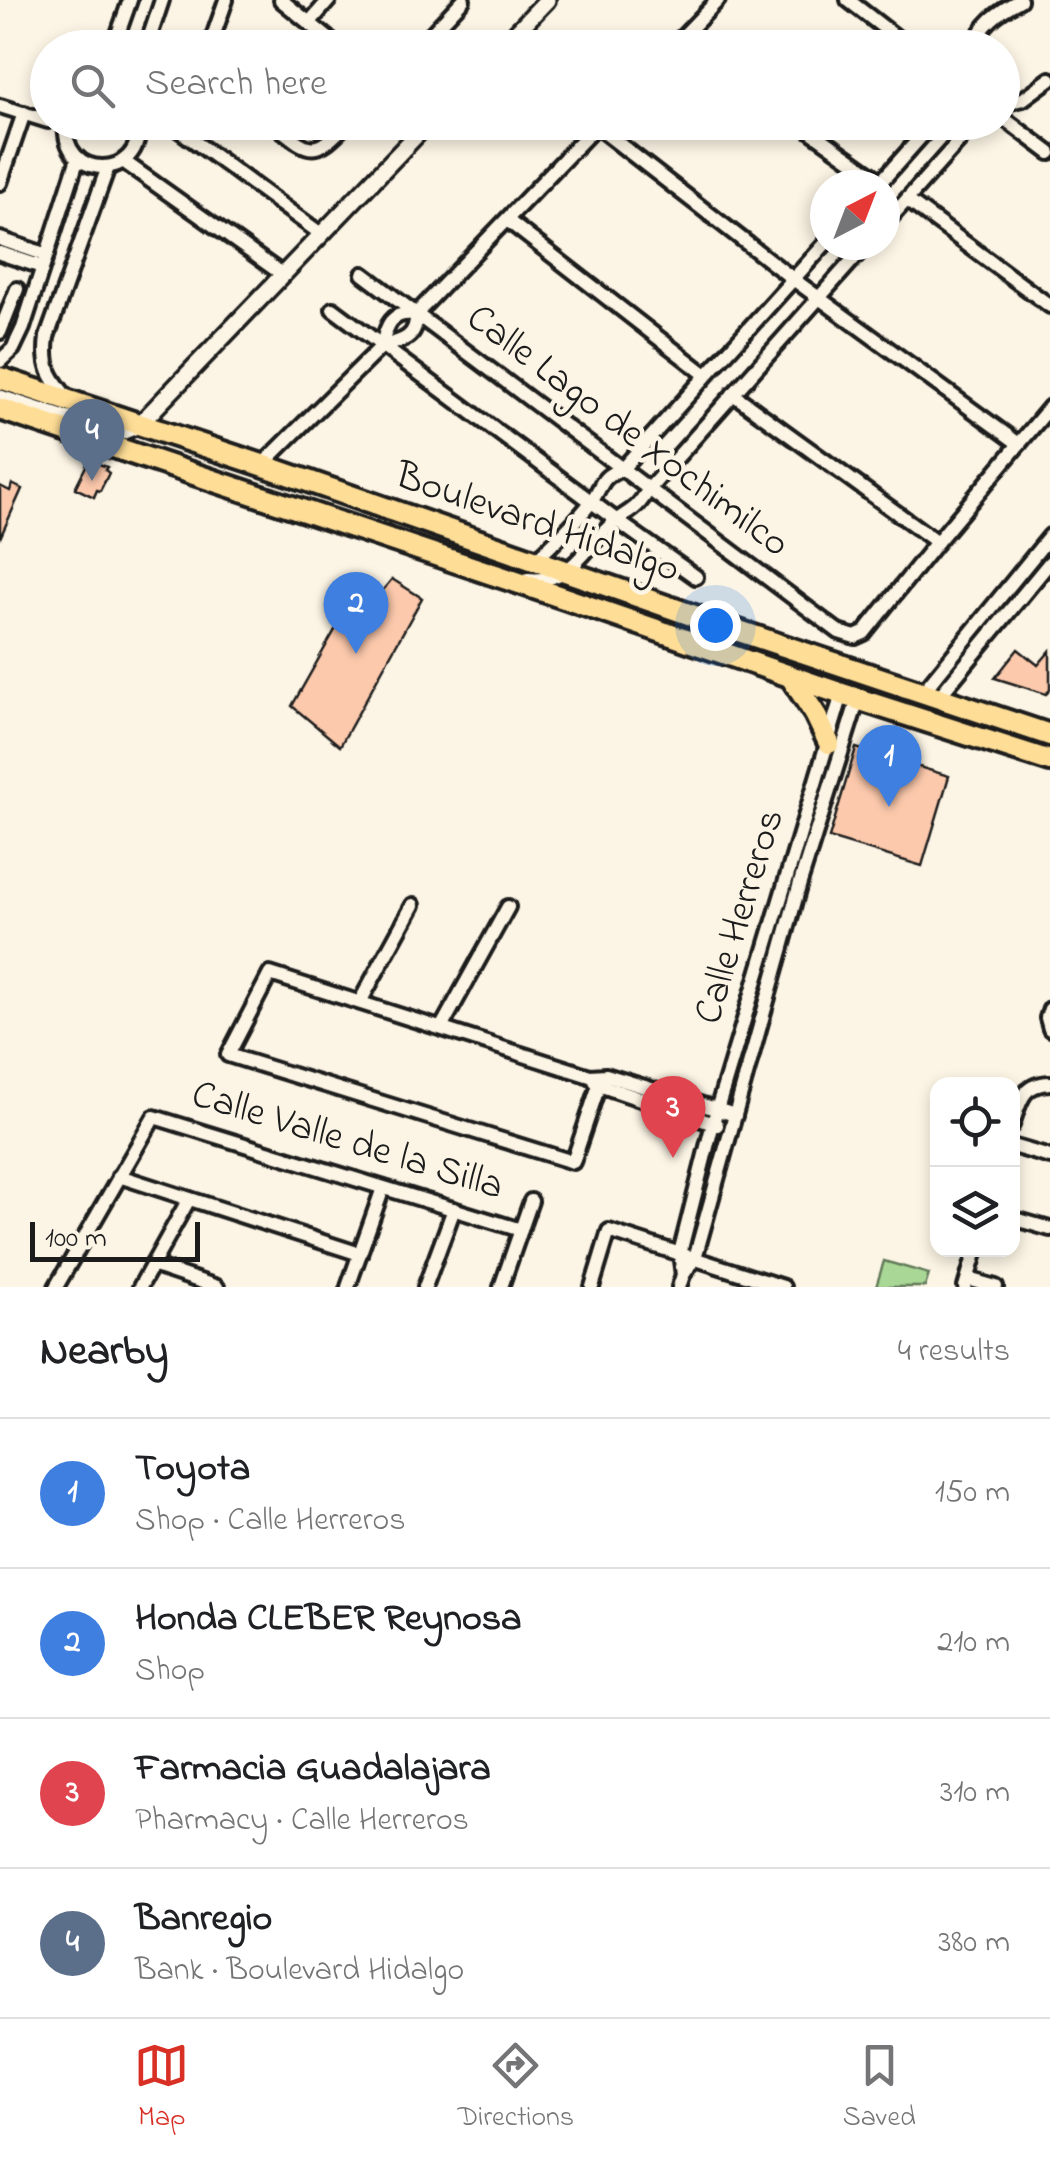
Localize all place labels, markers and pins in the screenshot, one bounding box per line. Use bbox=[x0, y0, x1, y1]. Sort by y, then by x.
pin: 4 bbox=[59, 398, 124, 481]
pin: 2 bbox=[324, 572, 388, 654]
pin: 1 bbox=[856, 724, 922, 807]
pin: 3 bbox=[640, 1076, 706, 1158]

